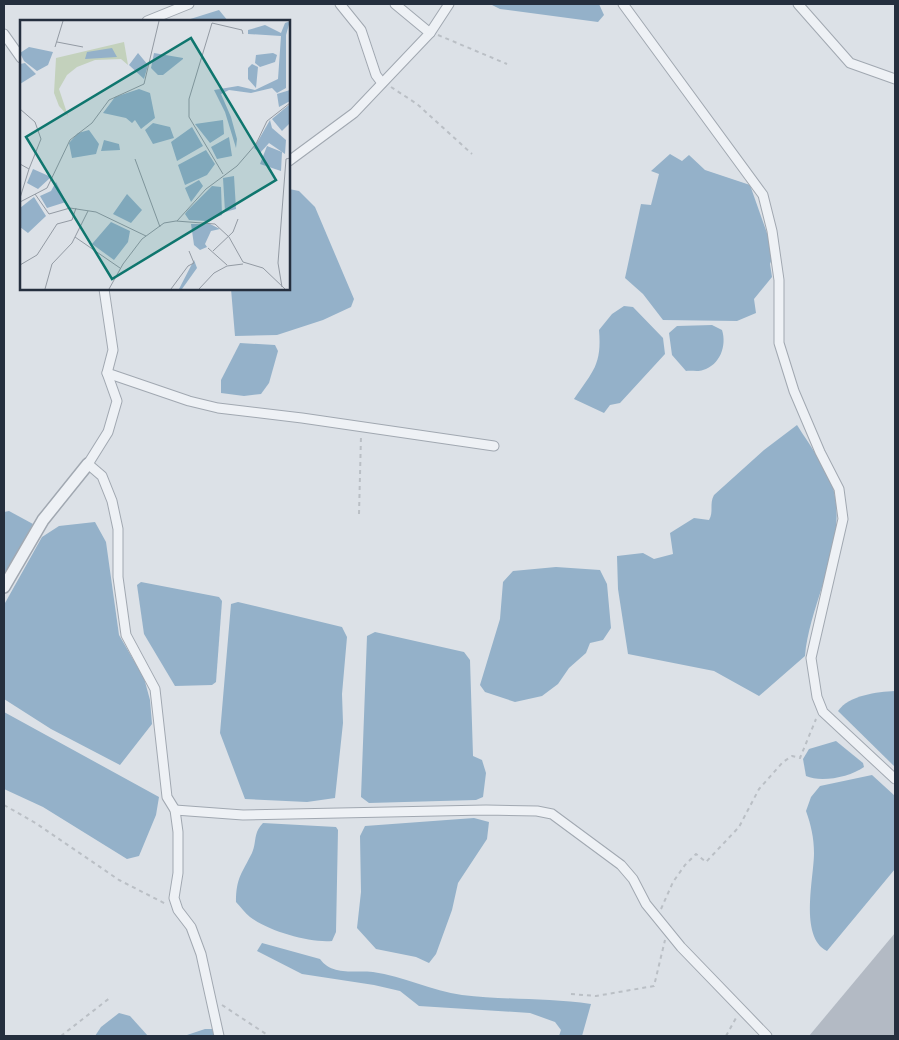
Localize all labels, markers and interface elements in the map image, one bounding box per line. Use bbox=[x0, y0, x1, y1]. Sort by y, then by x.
inset map bbox=[20, 20, 290, 290]

